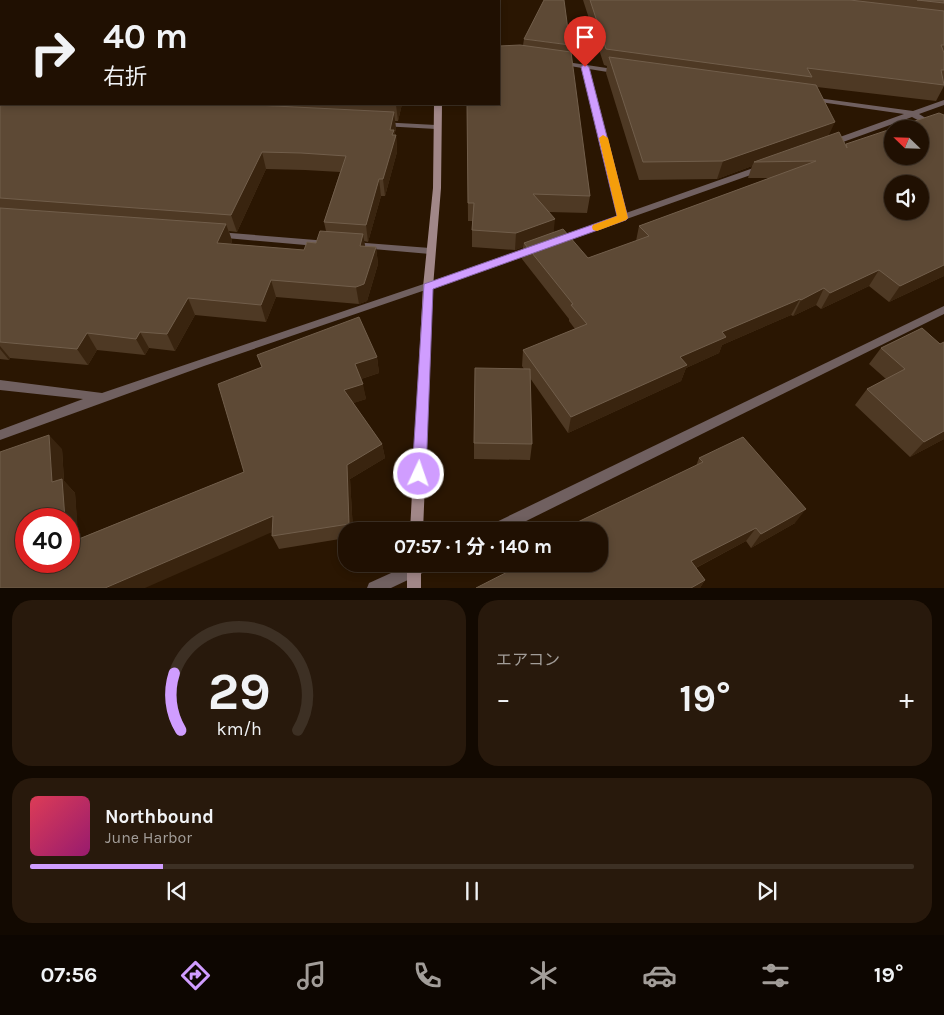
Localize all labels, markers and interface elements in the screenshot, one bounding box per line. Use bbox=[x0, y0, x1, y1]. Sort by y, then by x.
text: 40 m bbox=[103, 16, 188, 57]
pin bbox=[564, 16, 606, 67]
icon: right bbox=[20, 20, 85, 85]
icon: arrive bbox=[571, 23, 599, 51]
text: 右折 bbox=[103, 64, 147, 90]
north arrow bbox=[884, 120, 929, 165]
map controls bbox=[884, 120, 929, 220]
button: sound bbox=[884, 175, 929, 220]
position arrow bbox=[392, 447, 444, 499]
speed limit sign: 40 bbox=[15, 508, 80, 573]
text: 07:57 · 1 分 · 140 m bbox=[394, 536, 552, 558]
text: エアコン bbox=[496, 650, 560, 669]
text: 29 bbox=[207, 661, 271, 722]
text: 19° bbox=[679, 676, 731, 721]
text: − bbox=[496, 682, 511, 715]
text: + bbox=[899, 682, 914, 715]
text: km/h bbox=[216, 719, 262, 740]
text: Northbound bbox=[105, 806, 214, 828]
text: June Harbor bbox=[105, 828, 192, 847]
icon: previous bbox=[163, 877, 191, 905]
icon: pause bbox=[458, 877, 486, 905]
icon: next bbox=[753, 877, 781, 905]
icon: directions bbox=[178, 958, 213, 993]
icon: music bbox=[294, 958, 329, 993]
icon: phone bbox=[410, 958, 445, 993]
icon: climate bbox=[526, 958, 561, 993]
icon: car bbox=[642, 958, 677, 993]
icon: filters bbox=[758, 958, 793, 993]
text: 07:56 bbox=[40, 962, 97, 988]
text: 19° bbox=[874, 962, 903, 988]

